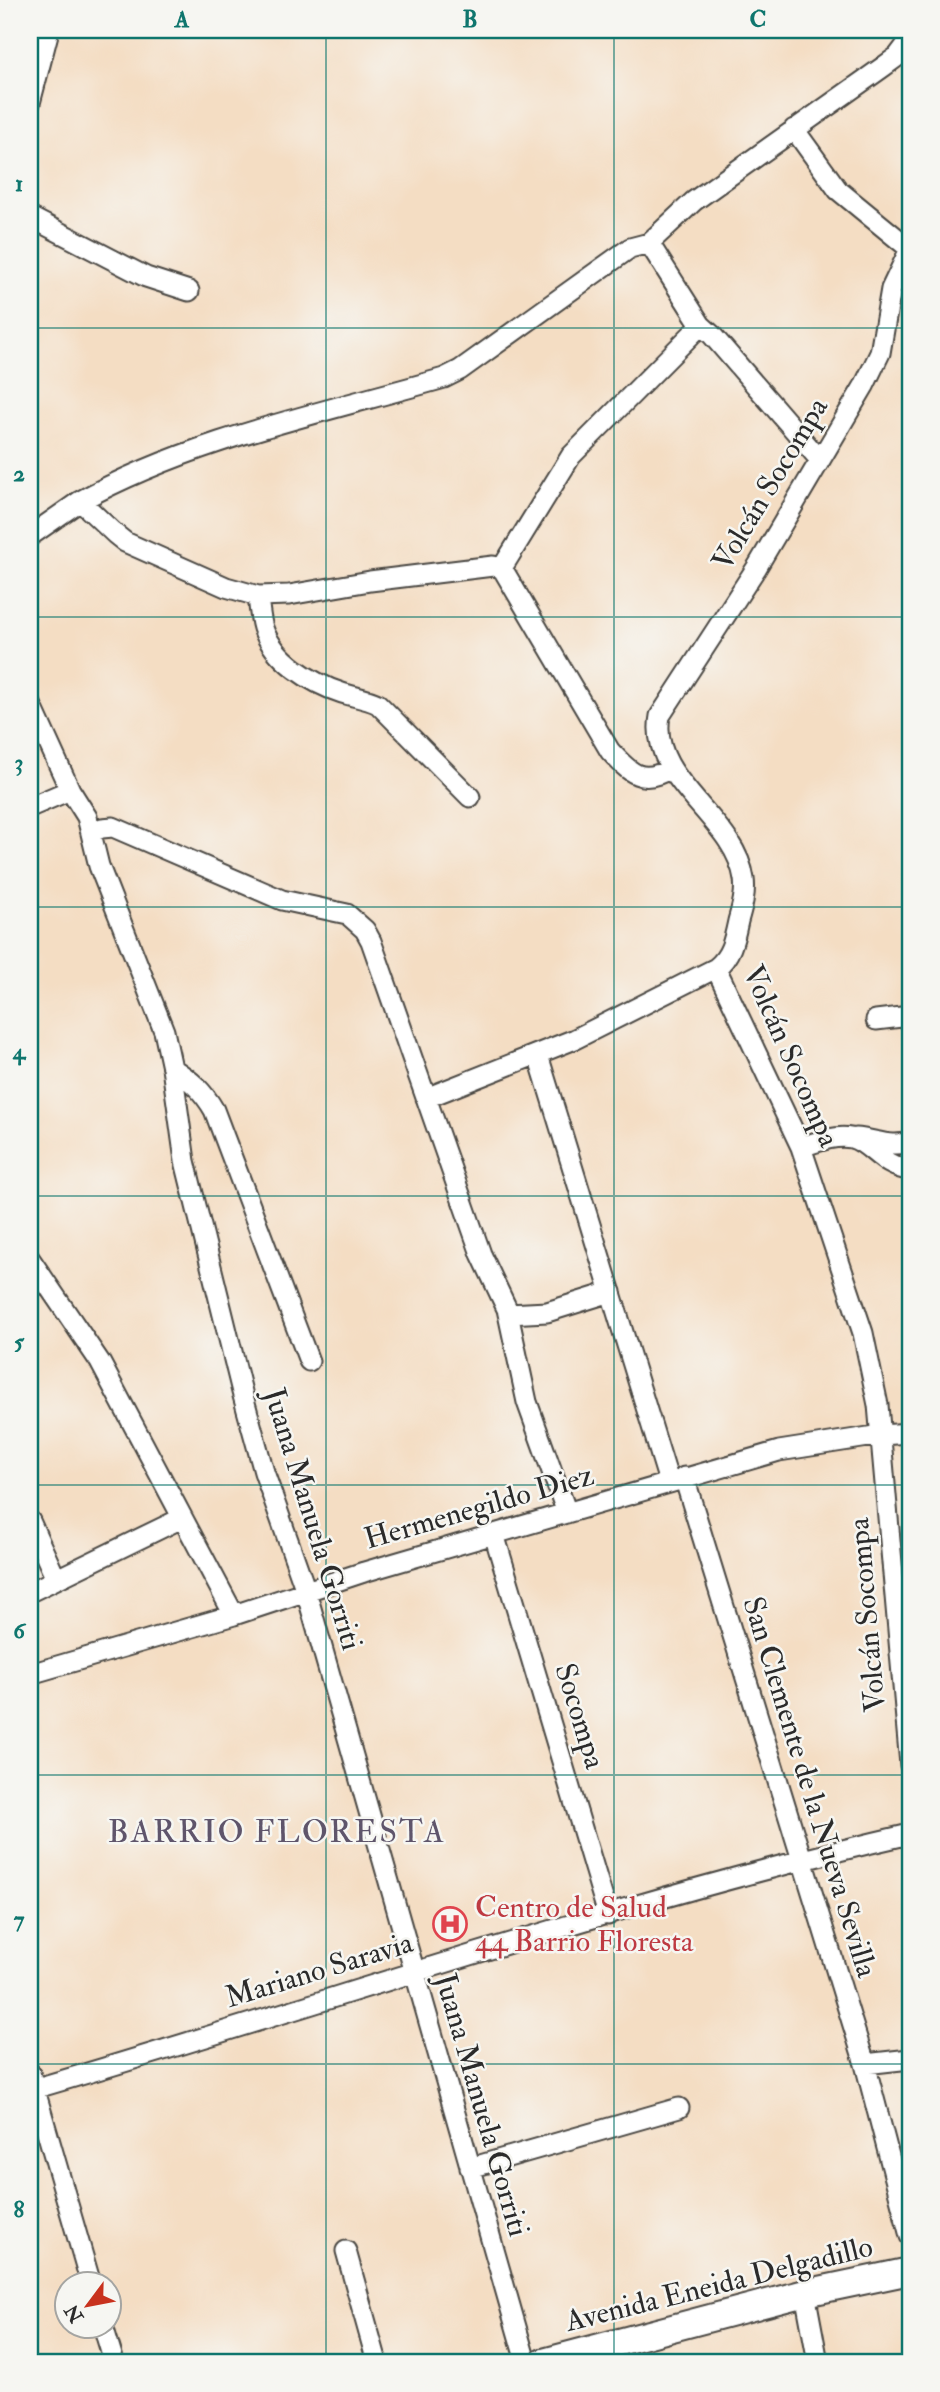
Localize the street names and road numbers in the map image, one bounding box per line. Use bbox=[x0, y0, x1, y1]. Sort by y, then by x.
street label: Volcán Socompa bbox=[704, 390, 836, 577]
street label: Volcán Socompa bbox=[734, 959, 848, 1153]
street label: Juana Manuela Gorriti bbox=[255, 1383, 370, 1654]
street label: Hermenegildo Diez bbox=[360, 1457, 598, 1557]
street label: Volcán Socompa bbox=[840, 1516, 894, 1714]
street label: San Clemente de la Nueva Sevilla bbox=[734, 1592, 886, 1982]
street label: Socompa bbox=[546, 1659, 614, 1774]
street label: Mariano Saravia bbox=[221, 1924, 418, 2016]
street label: Juana Manuela Gorriti bbox=[426, 1968, 537, 2241]
street label: Avenida Eneida Delgadillo bbox=[561, 2228, 876, 2340]

